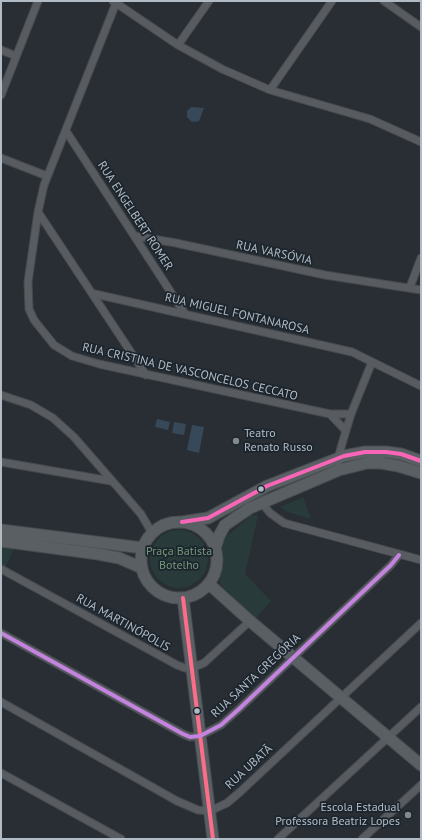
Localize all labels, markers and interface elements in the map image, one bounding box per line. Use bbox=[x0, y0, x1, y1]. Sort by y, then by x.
street label: RUA ENGELBERT ROMER bbox=[94, 159, 176, 273]
street label: RUA VARSÓVIA bbox=[235, 238, 313, 268]
street label: RUA MIGUEL FONTANAROSA bbox=[163, 290, 311, 338]
street label: RUA CRISTINA DE VASCONCELOS CECCATO bbox=[81, 340, 299, 404]
place label: Teatro Renato Russo bbox=[244, 427, 313, 455]
marker: Teatro Renato Russo bbox=[231, 436, 241, 446]
unlabelled marker bbox=[256, 484, 266, 494]
park label: Praça Batista Botelho bbox=[146, 545, 212, 573]
street label: RUA MARTINÓPOLIS bbox=[73, 591, 173, 655]
street label: RUA SANTA GREGÓRIA bbox=[208, 631, 304, 721]
unlabelled marker bbox=[192, 706, 202, 716]
street label: RUA UBATÃ bbox=[222, 742, 276, 792]
place label: Escola Estadual Professora Beatriz Lopes bbox=[275, 801, 400, 829]
marker: Escola Estadual Professora Beatriz Lopes bbox=[403, 810, 413, 820]

